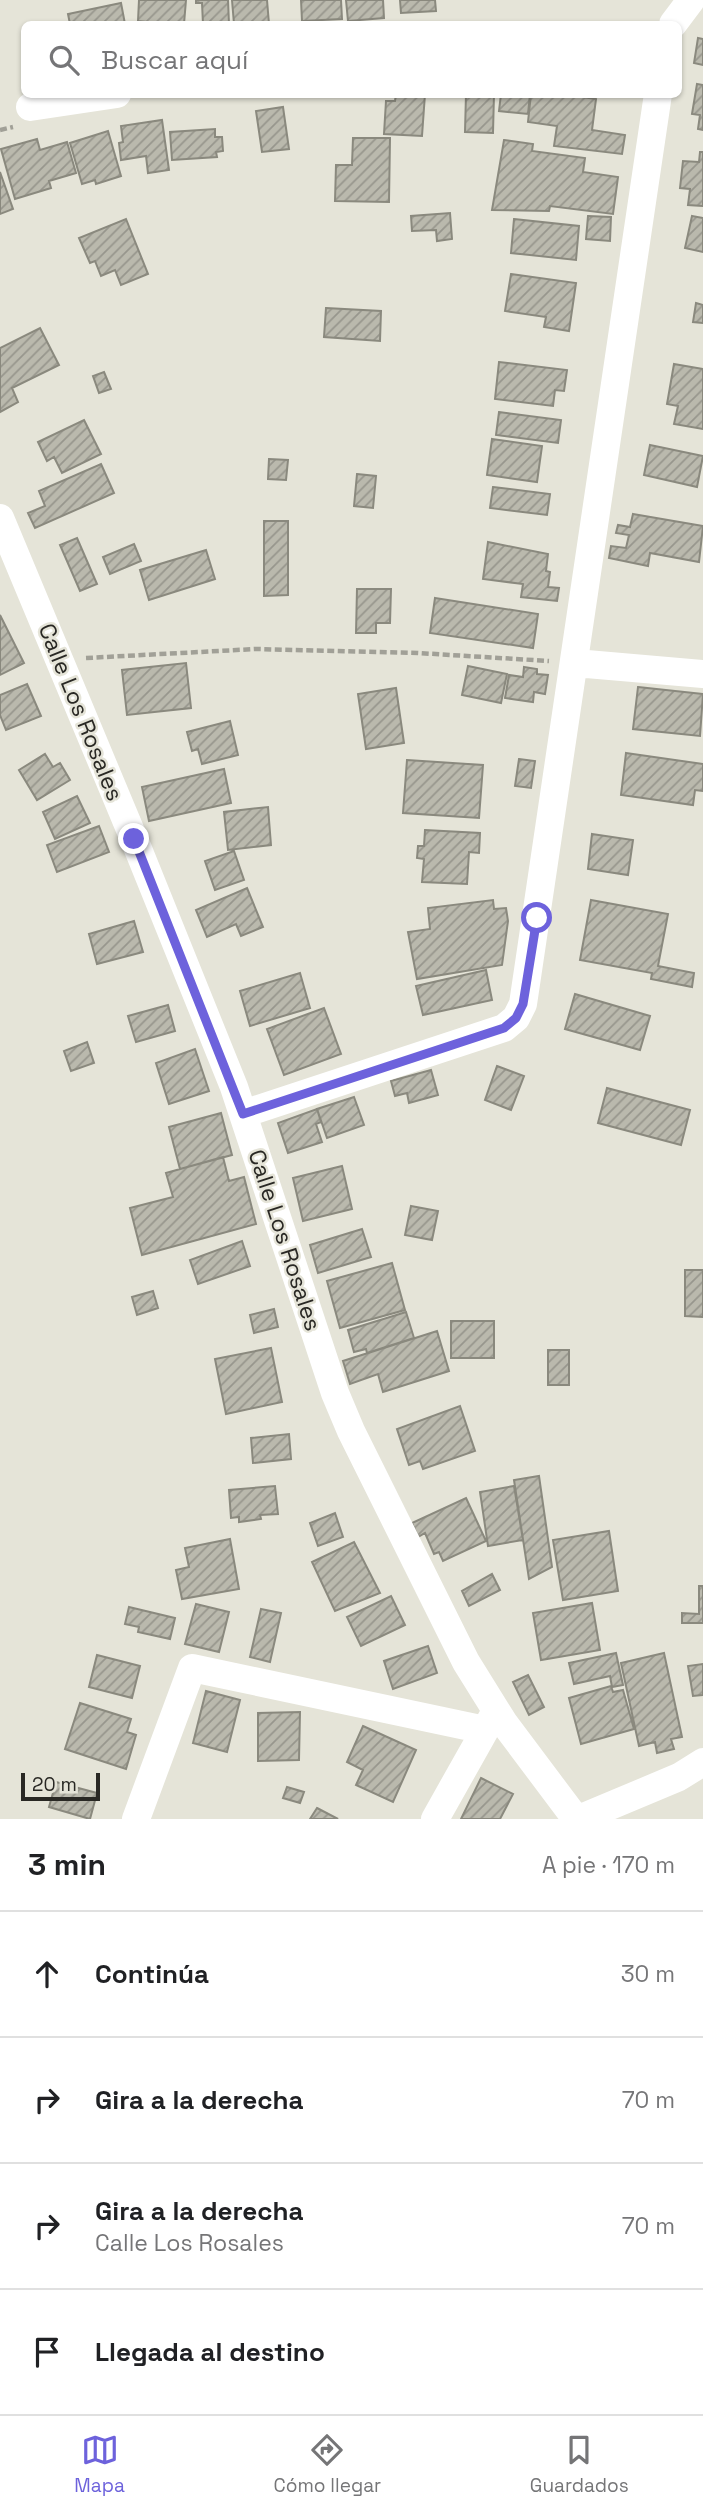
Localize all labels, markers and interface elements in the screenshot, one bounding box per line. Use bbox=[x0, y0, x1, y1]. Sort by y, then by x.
search box bbox=[21, 21, 682, 98]
icon: search bbox=[45, 41, 83, 79]
text: Buscar aquí bbox=[101, 43, 248, 77]
street label: Calle Los Rosales bbox=[32, 619, 130, 805]
route end bbox=[118, 823, 149, 854]
route start bbox=[521, 902, 552, 933]
street label: Calle Los Rosales bbox=[242, 1146, 328, 1334]
scale bar bbox=[21, 1770, 100, 1802]
text: 20 m bbox=[32, 1772, 77, 1797]
text: 3 min bbox=[28, 1845, 106, 1884]
text: A pie · 170 m bbox=[542, 1850, 675, 1880]
icon: ahead bbox=[28, 1955, 66, 1993]
text: Continúa bbox=[95, 1957, 209, 1991]
text: 30 m bbox=[621, 1959, 675, 1989]
icon: right bbox=[28, 2081, 66, 2119]
text: Gira a la derecha bbox=[95, 2083, 304, 2117]
text: 70 m bbox=[622, 2085, 675, 2115]
text: Gira a la derecha bbox=[95, 2194, 304, 2228]
icon: right bbox=[28, 2207, 66, 2245]
text: 70 m bbox=[622, 2211, 675, 2241]
text: Calle Los Rosales bbox=[95, 2228, 284, 2258]
icon: arrive bbox=[28, 2333, 66, 2371]
text: Llegada al destino bbox=[95, 2335, 325, 2369]
tab: Mapa bbox=[74, 2431, 125, 2498]
tab: Cómo llegar bbox=[273, 2431, 381, 2498]
tab: Guardados bbox=[530, 2431, 629, 2498]

